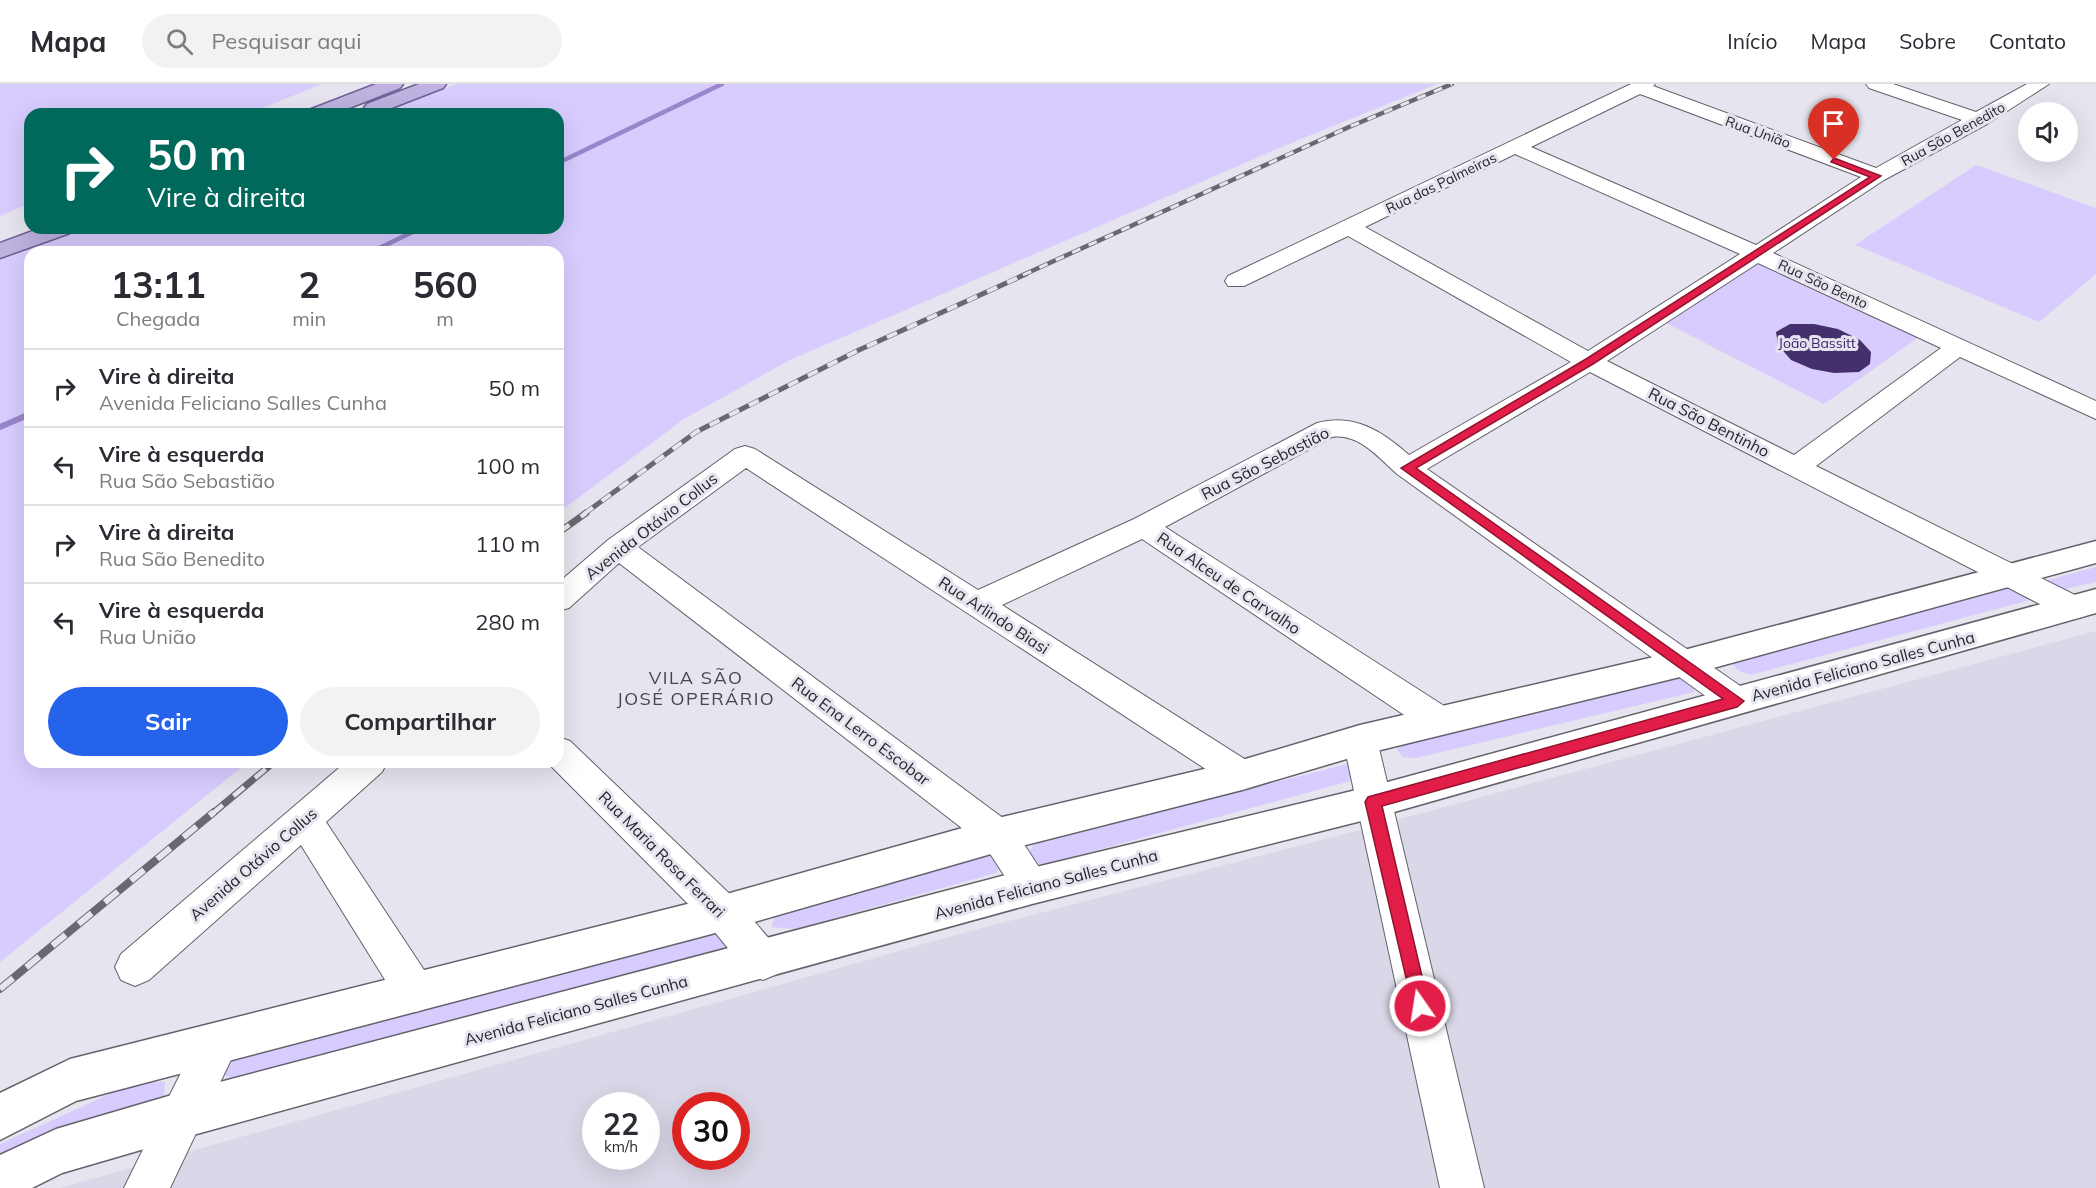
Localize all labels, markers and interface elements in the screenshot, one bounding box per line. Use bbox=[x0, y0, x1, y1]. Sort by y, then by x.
search box bbox=[142, 14, 562, 68]
text: Mapa bbox=[30, 24, 106, 59]
icon: search bbox=[163, 25, 196, 58]
text: Pesquisar aqui bbox=[211, 27, 361, 55]
text: Início bbox=[1727, 28, 1777, 54]
text: Mapa bbox=[1810, 28, 1866, 54]
text: Sobre bbox=[1899, 28, 1956, 54]
text: Contato bbox=[1989, 28, 2066, 54]
pin bbox=[1808, 98, 1859, 160]
street label: Rua São Benedito bbox=[1898, 98, 2008, 170]
map controls bbox=[2018, 102, 2078, 162]
button: sound bbox=[2018, 102, 2078, 162]
icon: arrive bbox=[1817, 107, 1850, 140]
street label: Rua União bbox=[1723, 112, 1793, 152]
text: 50 m bbox=[147, 128, 247, 181]
icon: right bbox=[48, 132, 126, 210]
street label: Rua das Palmeiras bbox=[1383, 148, 1500, 218]
text: Vire à direita bbox=[147, 180, 306, 214]
street label: Rua São Bento bbox=[1775, 255, 1871, 313]
text: 13:11 bbox=[110, 262, 206, 307]
text: 2 bbox=[298, 262, 320, 307]
text: 560 bbox=[413, 262, 478, 307]
text: Chegada bbox=[116, 306, 200, 331]
text: min bbox=[292, 306, 326, 331]
text: m bbox=[436, 306, 454, 331]
park label: João Bassitt bbox=[1778, 334, 1856, 352]
text: Vire à direita bbox=[99, 362, 234, 390]
icon: right bbox=[48, 372, 81, 405]
text: 50 m bbox=[489, 374, 540, 402]
street label: Rua São Bentinho bbox=[1645, 383, 1773, 461]
text: Avenida Feliciano Salles Cunha bbox=[99, 390, 387, 415]
street label: Rua São Sebastião bbox=[1198, 422, 1332, 504]
text: Vire à esquerda bbox=[99, 440, 264, 468]
icon: left bbox=[48, 450, 81, 483]
text: 100 m bbox=[475, 452, 540, 480]
text: Rua São Sebastião bbox=[99, 468, 275, 493]
street label: Avenida Otávio Collus bbox=[581, 468, 721, 584]
text: Vire à direita bbox=[99, 518, 234, 546]
icon: right bbox=[48, 528, 81, 561]
street label: Rua Alceu de Carvalho bbox=[1153, 528, 1305, 638]
text: 110 m bbox=[475, 530, 540, 558]
text: Rua São Benedito bbox=[99, 546, 265, 571]
street label: Rua Arlindo Biasi bbox=[935, 572, 1053, 658]
text: Vire à esquerda bbox=[99, 596, 264, 624]
icon: left bbox=[48, 606, 81, 639]
text: 280 m bbox=[475, 608, 540, 636]
text: Rua União bbox=[99, 624, 196, 649]
street label: Avenida Feliciano Salles Cunha bbox=[1749, 627, 1977, 705]
district label: VILA SÃO JOSÉ OPERÁRIO bbox=[617, 666, 775, 710]
street label: Rua Ena Lerro Escobar bbox=[788, 672, 934, 790]
button: Sair bbox=[48, 687, 288, 756]
button: Compartilhar bbox=[300, 687, 540, 756]
street label: Rua Maria Rosa Ferrari bbox=[595, 787, 729, 921]
street label: Avenida Otávio Collus bbox=[185, 803, 321, 925]
street label: Avenida Feliciano Salles Cunha bbox=[932, 845, 1160, 923]
street label: Avenida Feliciano Salles Cunha bbox=[462, 971, 690, 1049]
position arrow bbox=[1388, 974, 1452, 1038]
speed limit sign: 30 bbox=[672, 1092, 750, 1170]
text: 22 bbox=[603, 1105, 639, 1143]
text: km/h bbox=[604, 1137, 638, 1156]

